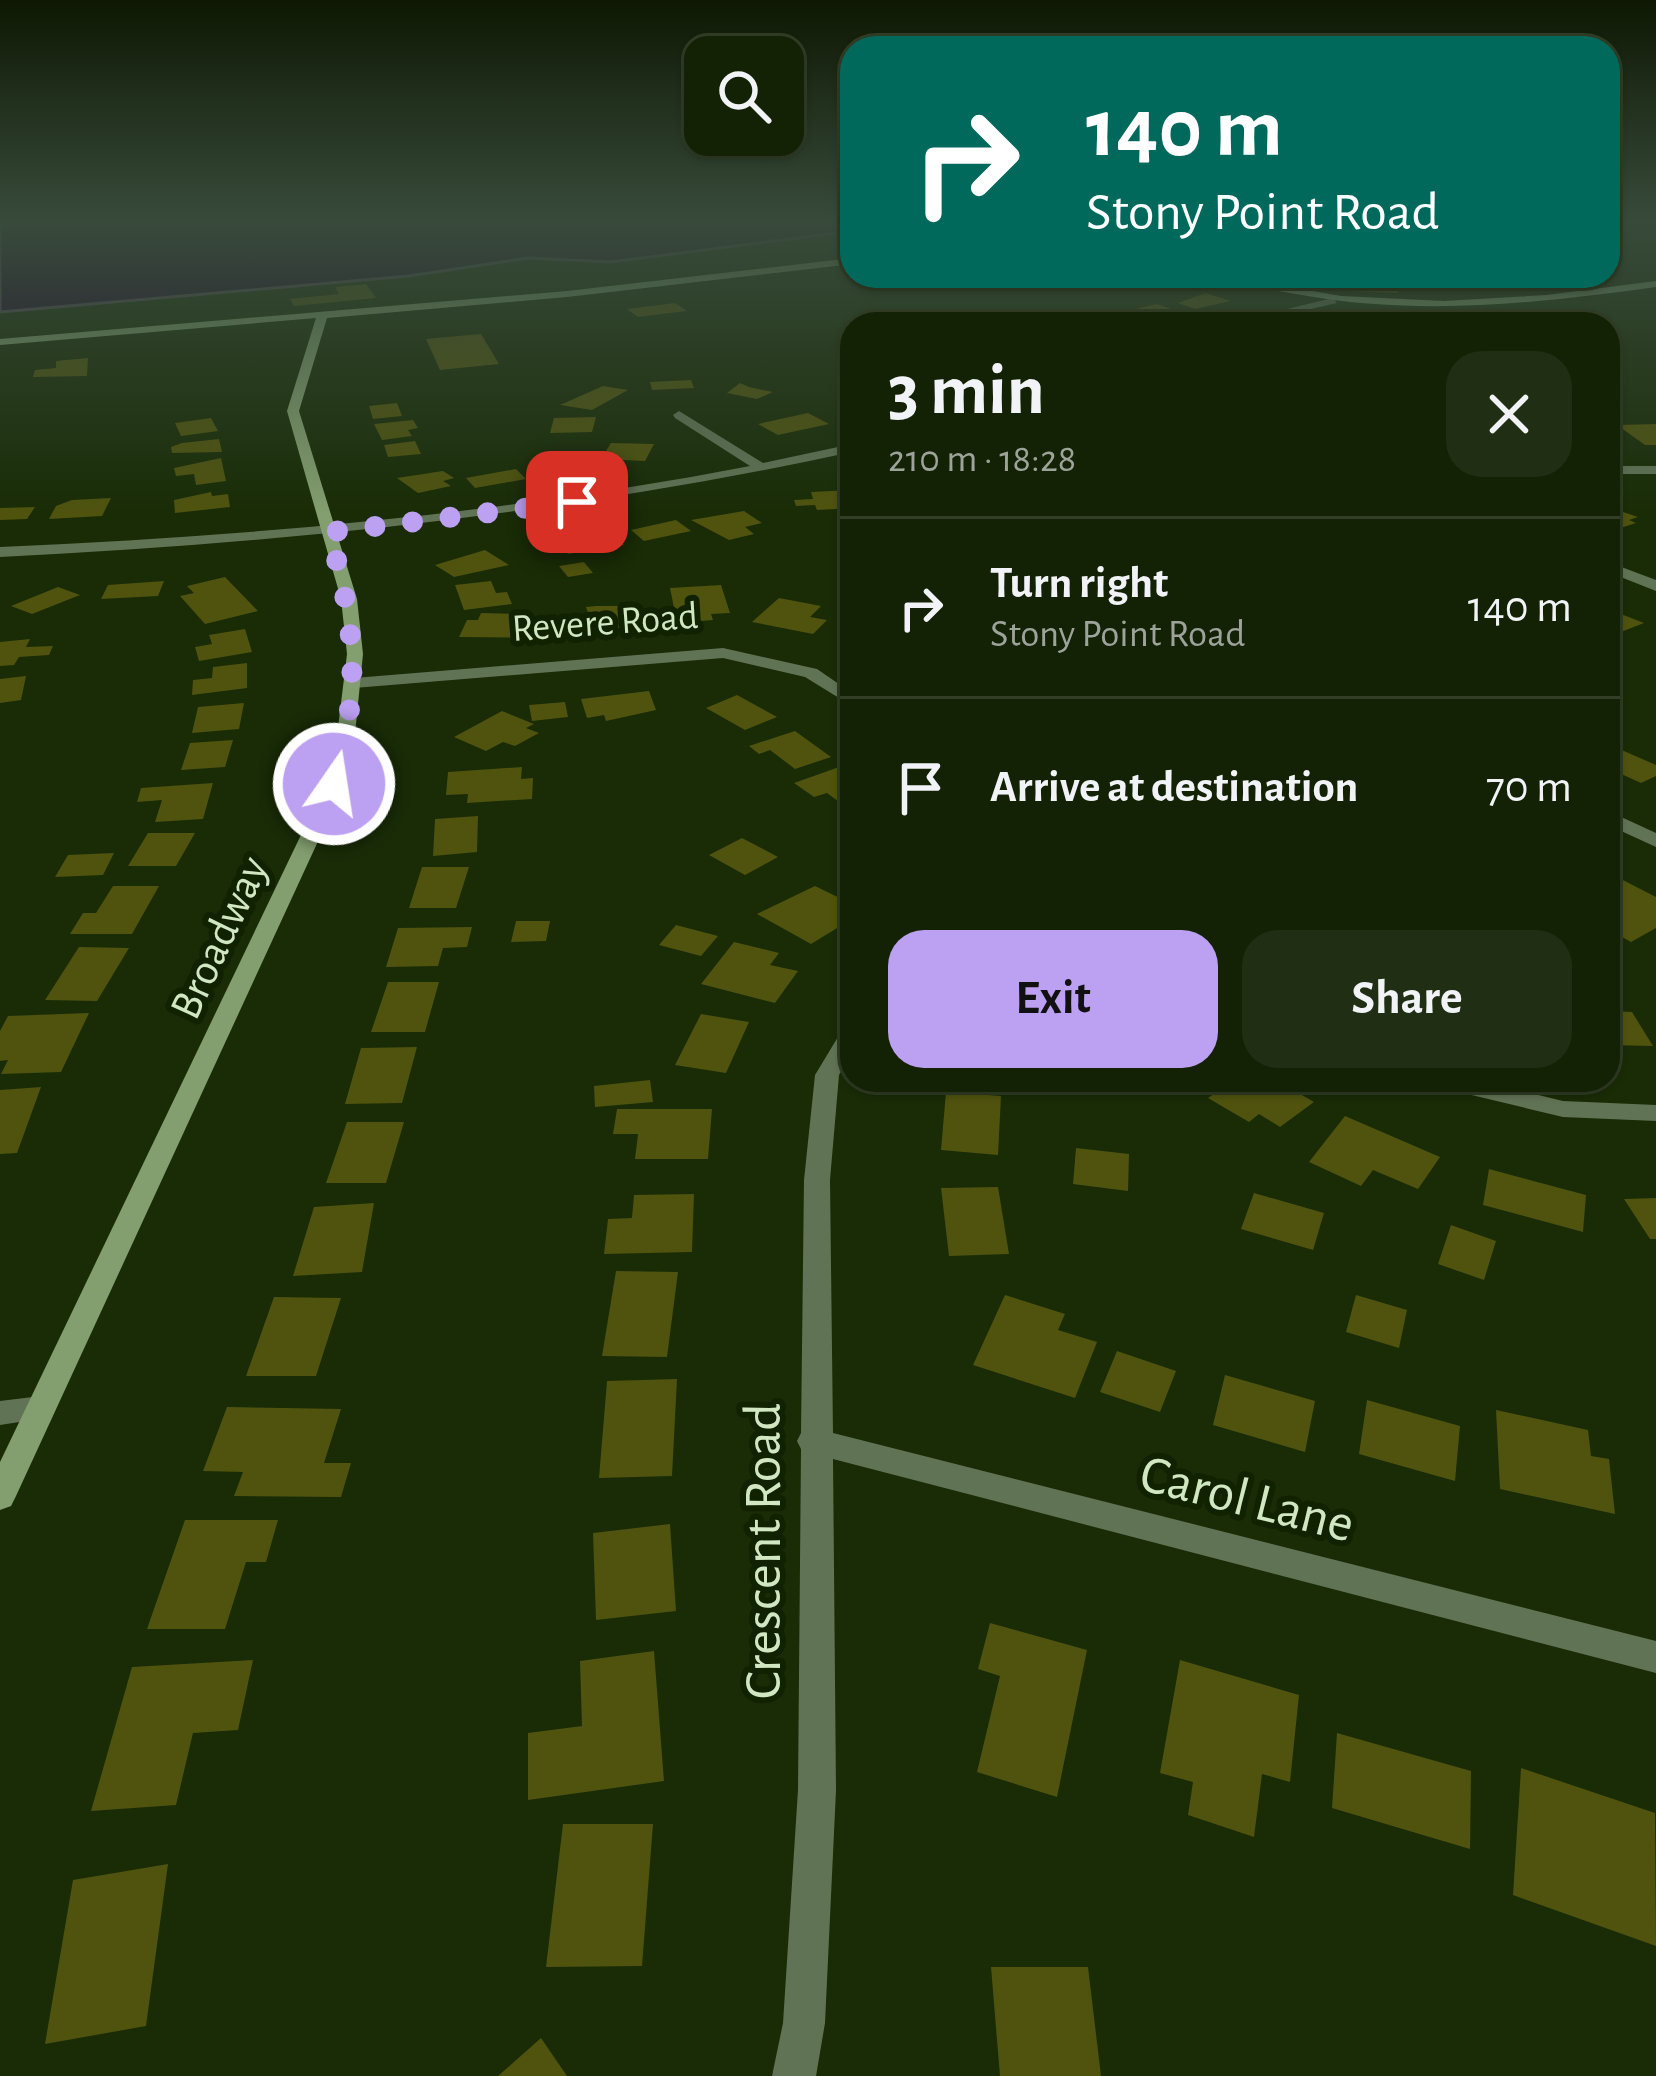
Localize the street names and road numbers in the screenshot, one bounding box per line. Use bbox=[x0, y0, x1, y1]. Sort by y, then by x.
street label: Revere Road bbox=[511, 597, 699, 649]
street label: Broadway bbox=[163, 850, 277, 1026]
street label: Crescent Road bbox=[737, 1403, 791, 1699]
street label: Carol Lane bbox=[1135, 1447, 1359, 1553]

